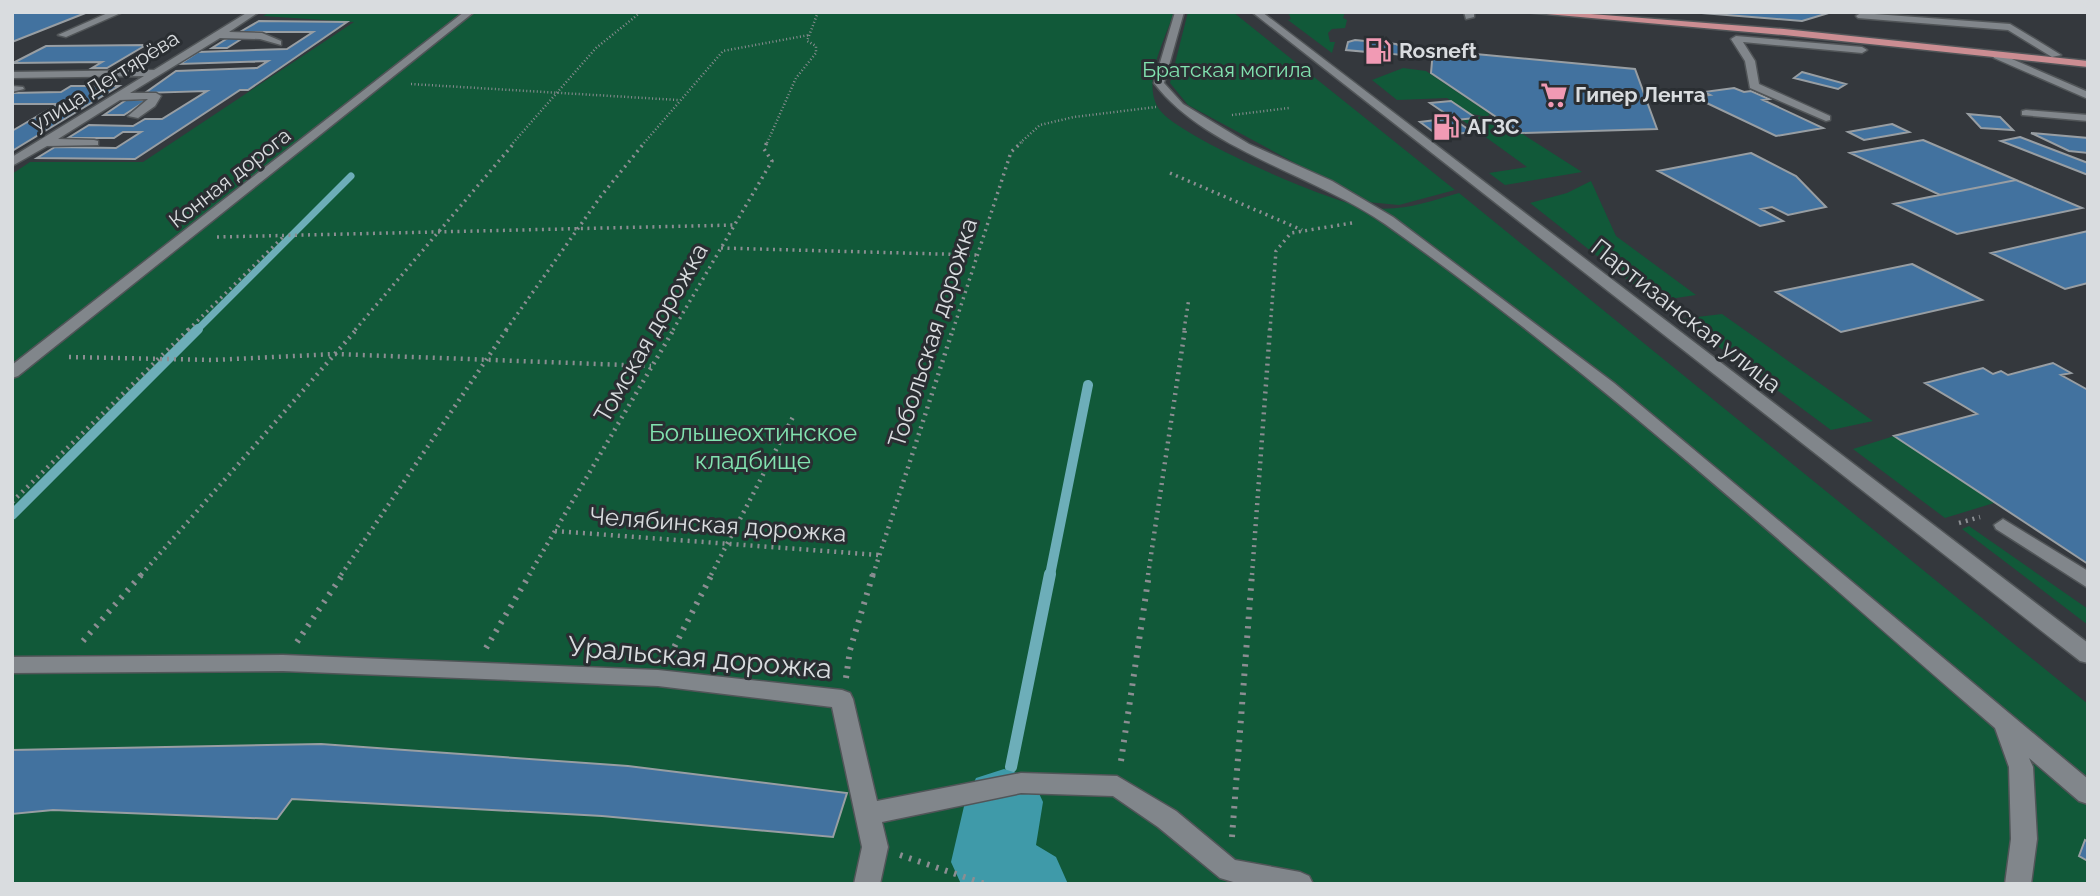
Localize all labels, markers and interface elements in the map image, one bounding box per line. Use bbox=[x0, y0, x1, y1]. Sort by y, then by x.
street label: улица Дегтярёва bbox=[26, 25, 183, 136]
fuel station icon: Rosneft bbox=[1363, 36, 1393, 66]
place label: Rosneft bbox=[1399, 38, 1477, 63]
park label: Братская могила bbox=[1142, 57, 1312, 82]
supermarket icon: Гипер Лента bbox=[1539, 80, 1569, 110]
place label: Гипер Лента bbox=[1575, 82, 1706, 107]
fuel station icon: АГЗС bbox=[1431, 112, 1461, 142]
place label: АГЗС bbox=[1467, 114, 1520, 139]
street label: Конная дорога bbox=[164, 122, 295, 233]
street label: Тобольская дорожка bbox=[882, 214, 983, 451]
street label: Партизанская улица bbox=[1585, 232, 1787, 399]
street label: Томская дорожка bbox=[587, 238, 714, 427]
park label: Большеохтинское кладбище bbox=[649, 418, 857, 475]
street label: Челябинская дорожка bbox=[589, 501, 847, 548]
street label: Уральская дорожка bbox=[567, 630, 833, 685]

